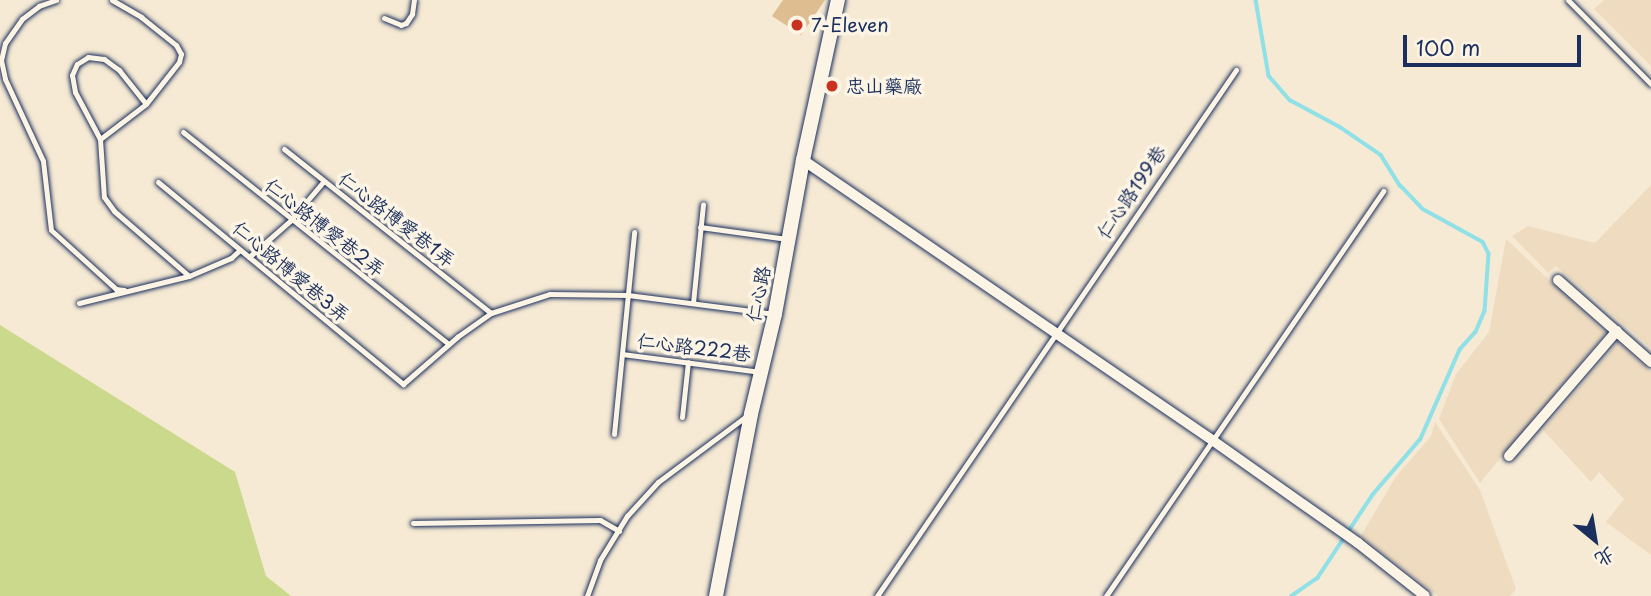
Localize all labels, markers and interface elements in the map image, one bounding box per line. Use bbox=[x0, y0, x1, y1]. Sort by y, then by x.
place label: 7-Eleven bbox=[811, 14, 889, 36]
marker: 7-Eleven bbox=[789, 17, 805, 33]
scale bar bbox=[1406, 21, 1584, 65]
text: 100 m bbox=[1416, 31, 1480, 63]
place label: 忠山藥廠 bbox=[846, 75, 922, 97]
marker: 忠山藥廠 bbox=[824, 78, 840, 94]
street label: 仁心路199巷 bbox=[1091, 141, 1171, 243]
street label: 仁心路博愛巷1弄 bbox=[334, 166, 460, 272]
street label: 仁心路博愛巷2弄 bbox=[260, 173, 390, 281]
street label: 仁心路博愛巷3弄 bbox=[228, 215, 354, 327]
street label: 仁心路 bbox=[741, 264, 775, 324]
street label: 仁心路222巷 bbox=[636, 329, 752, 365]
north arrow bbox=[1560, 505, 1630, 575]
text: 北 bbox=[1590, 541, 1621, 575]

